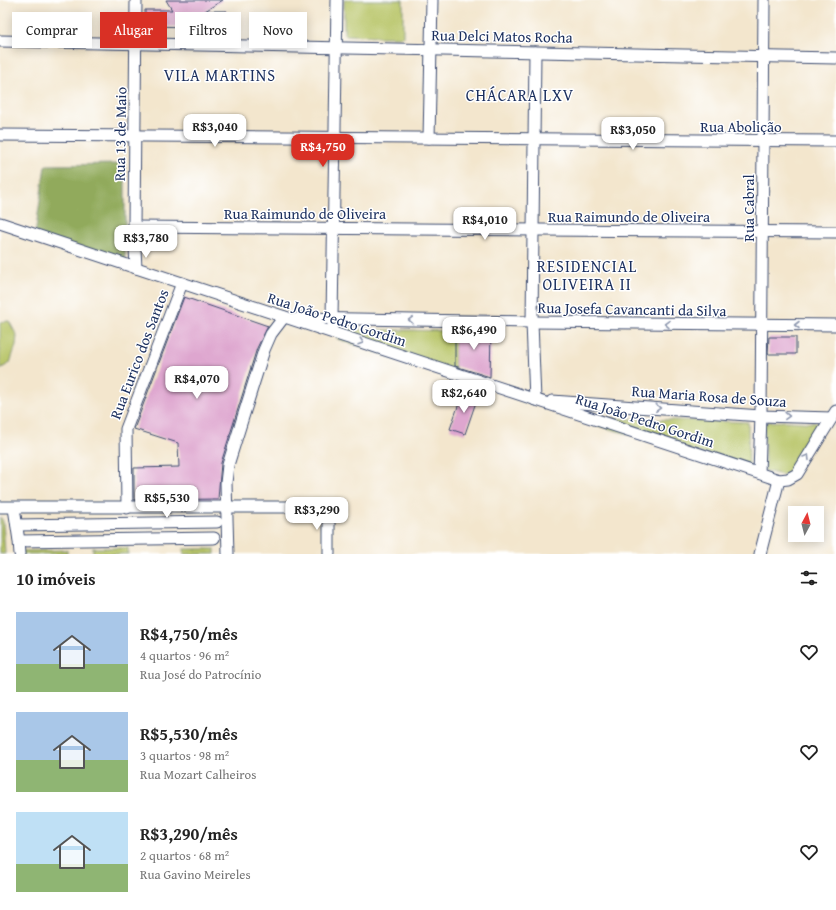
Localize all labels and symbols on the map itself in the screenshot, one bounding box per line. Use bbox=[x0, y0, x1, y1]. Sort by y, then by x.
street label: Rua Delci Matos Rocha bbox=[431, 24, 573, 48]
district label: VILA MARTINS bbox=[164, 63, 276, 87]
district label: CHÁCARA LXV bbox=[466, 83, 574, 107]
street label: Rua 13 de Maio bbox=[109, 86, 131, 181]
pin: R$3,040 bbox=[178, 114, 252, 148]
street label: Rua Abolição bbox=[700, 116, 782, 137]
pin: R$3,050 bbox=[596, 117, 670, 151]
pin: R$4,750 bbox=[286, 134, 360, 168]
street label: Rua Cabral bbox=[738, 174, 759, 242]
street label: Rua Raimundo de Oliveira bbox=[224, 203, 386, 224]
street label: Rua Raimundo de Oliveira bbox=[548, 206, 710, 227]
pin: R$4,010 bbox=[448, 207, 522, 241]
pin: R$3,780 bbox=[109, 225, 183, 259]
district label: RESIDENCIAL OLIVEIRA II bbox=[537, 254, 637, 296]
street label: Rua Eurico dos Santos bbox=[105, 286, 173, 422]
street label: Rua João Pedro Gordim bbox=[265, 287, 410, 352]
street label: Rua Josefa Cavancanti da Silva bbox=[537, 297, 727, 321]
one-way arrow bbox=[408, 316, 414, 325]
pin: R$6,490 bbox=[437, 317, 511, 351]
one-way arrow bbox=[664, 320, 670, 328]
one-way arrow bbox=[794, 321, 800, 329]
one-way arrow bbox=[357, 337, 364, 346]
pin: R$4,070 bbox=[160, 366, 234, 400]
pin: R$2,640 bbox=[427, 380, 501, 414]
street label: Rua Maria Rosa de Souza bbox=[631, 380, 787, 412]
street label: Rua João Pedro Gordim bbox=[573, 388, 718, 453]
one-way arrow bbox=[655, 404, 661, 413]
one-way arrow bbox=[784, 412, 790, 421]
one-way arrow bbox=[802, 454, 810, 461]
pin: R$5,530 bbox=[130, 485, 204, 519]
pin: R$3,290 bbox=[280, 497, 354, 531]
north arrow bbox=[788, 506, 824, 542]

